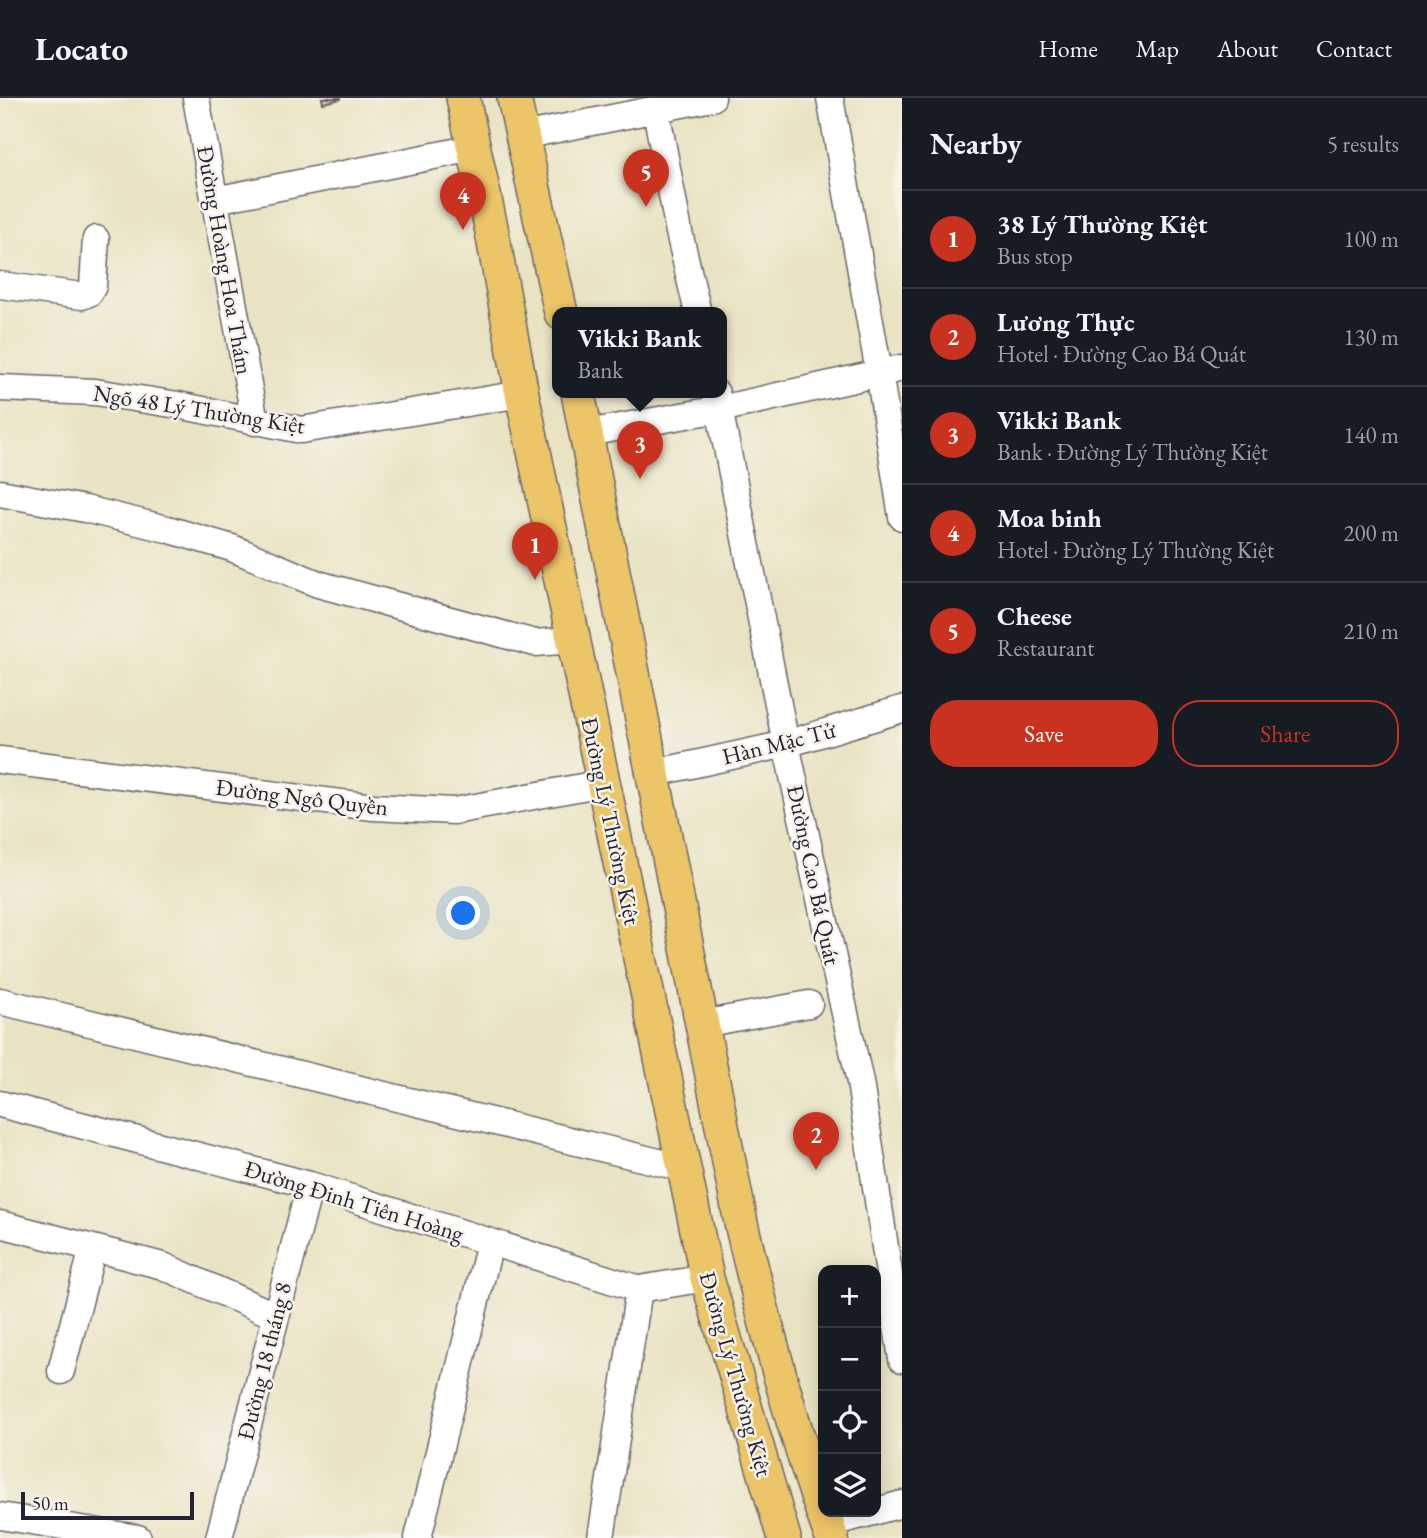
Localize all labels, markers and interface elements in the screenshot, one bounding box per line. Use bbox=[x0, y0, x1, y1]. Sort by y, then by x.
text: Locato bbox=[35, 27, 128, 70]
text: Home bbox=[1038, 33, 1098, 64]
text: Map bbox=[1136, 33, 1179, 64]
text: About bbox=[1217, 33, 1278, 64]
text: Contact bbox=[1316, 33, 1392, 64]
text: Nearby bbox=[930, 124, 1022, 163]
text: 5 results bbox=[1327, 129, 1399, 159]
street label: Đường Hoàng Hoa Thám bbox=[190, 143, 260, 377]
pin: 5 bbox=[623, 149, 669, 207]
pin: 4 bbox=[440, 172, 486, 230]
text: 38 Lý Thường Kiệt bbox=[997, 207, 1208, 241]
text: 1 bbox=[947, 224, 959, 254]
text: 100 m bbox=[1343, 224, 1399, 254]
text: Bus stop bbox=[997, 241, 1073, 271]
text: Lương Thực bbox=[997, 305, 1135, 339]
popup bbox=[552, 307, 727, 398]
text: Vikki Bank bbox=[577, 321, 702, 355]
text: 2 bbox=[947, 322, 959, 352]
text: 130 m bbox=[1343, 322, 1399, 352]
text: Hotel · Đường Cao Bá Quát bbox=[997, 339, 1246, 369]
text: Bank bbox=[577, 355, 623, 385]
street label: Ngõ 48 Lý Thường Kiệt bbox=[91, 377, 308, 441]
text: Vikki Bank bbox=[997, 403, 1121, 437]
text: 3 bbox=[947, 420, 959, 450]
text: 140 m bbox=[1343, 420, 1399, 450]
pin: 3 bbox=[617, 421, 663, 479]
text: Bank · Đường Lý Thường Kiệt bbox=[997, 437, 1268, 467]
text: Moa binh bbox=[997, 501, 1102, 535]
text: 4 bbox=[947, 518, 959, 548]
text: 200 m bbox=[1343, 518, 1399, 548]
pin: 1 bbox=[512, 522, 558, 580]
text: Hotel · Đường Lý Thường Kiệt bbox=[997, 535, 1274, 565]
text: Cheese bbox=[997, 599, 1072, 633]
text: 5 bbox=[947, 616, 959, 646]
text: 210 m bbox=[1343, 616, 1399, 646]
text: Restaurant bbox=[997, 633, 1095, 663]
button: Save bbox=[930, 700, 1158, 767]
button: Share bbox=[1172, 700, 1399, 767]
street label: Đường Lý Thường Kiệt bbox=[574, 714, 648, 928]
street label: Hàn Mặc Tử bbox=[719, 714, 839, 772]
street label: Đường Ngô Quyền bbox=[214, 772, 390, 822]
street label: Đường Cao Bá Quát bbox=[780, 782, 848, 969]
your location bbox=[446, 896, 480, 930]
pin: 2 bbox=[793, 1112, 839, 1170]
street label: Đường Đinh Tiên Hoàng bbox=[241, 1153, 468, 1249]
map controls bbox=[818, 1265, 881, 1517]
button: + bbox=[818, 1265, 881, 1328]
street label: Đường Lý Thường Kiệt bbox=[692, 1268, 780, 1481]
street label: Đường 18 tháng 8 bbox=[230, 1279, 298, 1443]
button: − bbox=[818, 1328, 881, 1391]
button: locate bbox=[818, 1391, 881, 1454]
button: layers bbox=[818, 1454, 881, 1517]
scale bar bbox=[21, 1489, 194, 1521]
text: 50 m bbox=[32, 1491, 69, 1516]

